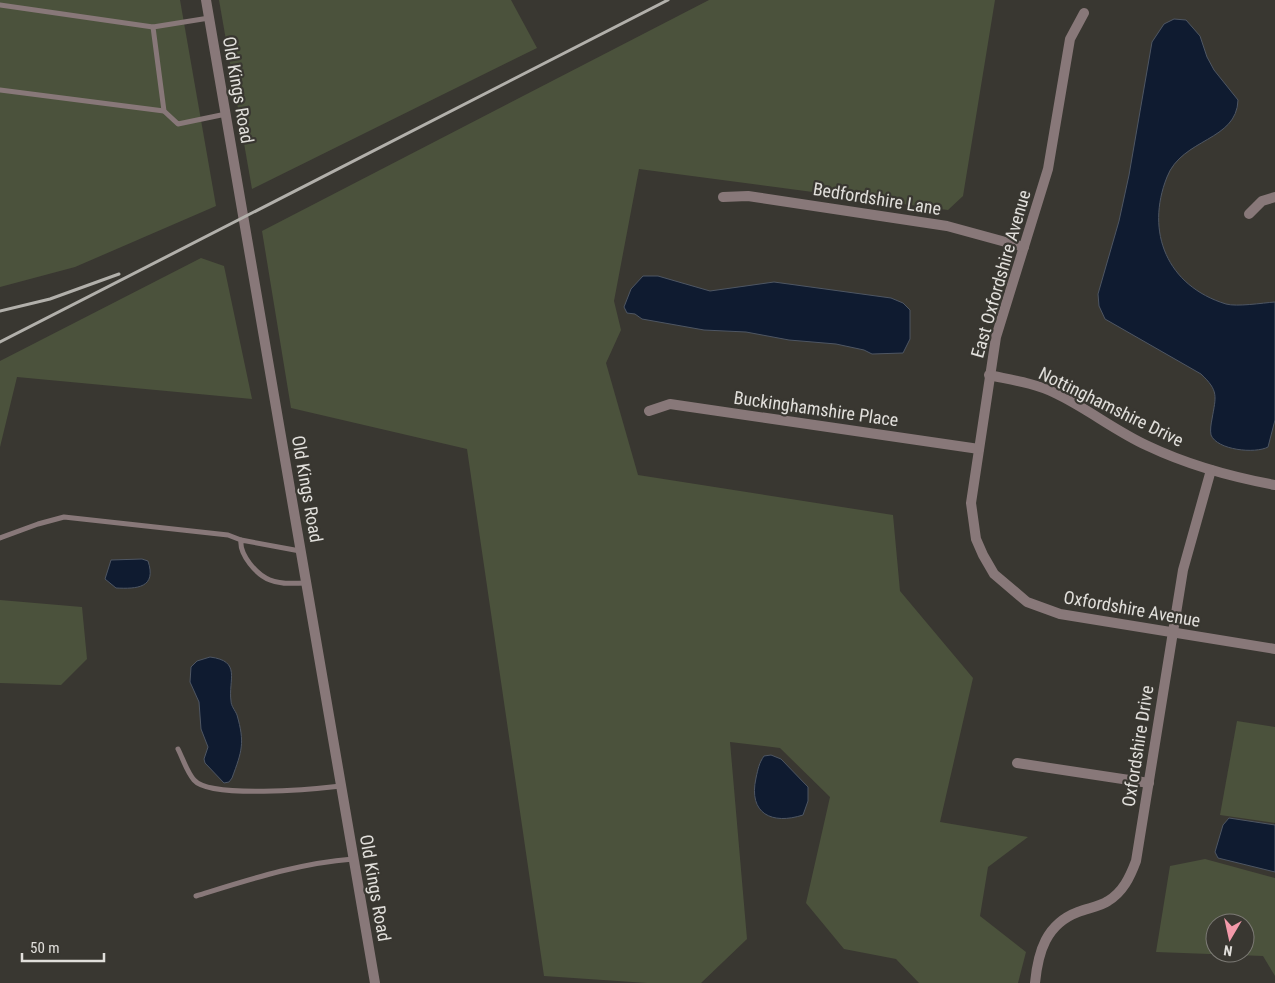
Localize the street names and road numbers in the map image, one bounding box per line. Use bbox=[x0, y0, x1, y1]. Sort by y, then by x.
street label: Old Kings Road bbox=[219, 35, 258, 145]
street label: Bedfordshire Lane bbox=[812, 178, 943, 219]
street label: East Oxfordshire Avenue bbox=[966, 187, 1035, 360]
street label: Nottinghamshire Drive bbox=[1035, 362, 1187, 451]
street label: Buckinghamshire Place bbox=[732, 387, 900, 430]
street label: Old Kings Road bbox=[288, 434, 327, 544]
street label: Oxfordshire Avenue bbox=[1062, 586, 1202, 631]
street label: Oxfordshire Drive bbox=[1118, 684, 1157, 808]
street label: Old Kings Road bbox=[356, 833, 395, 943]

